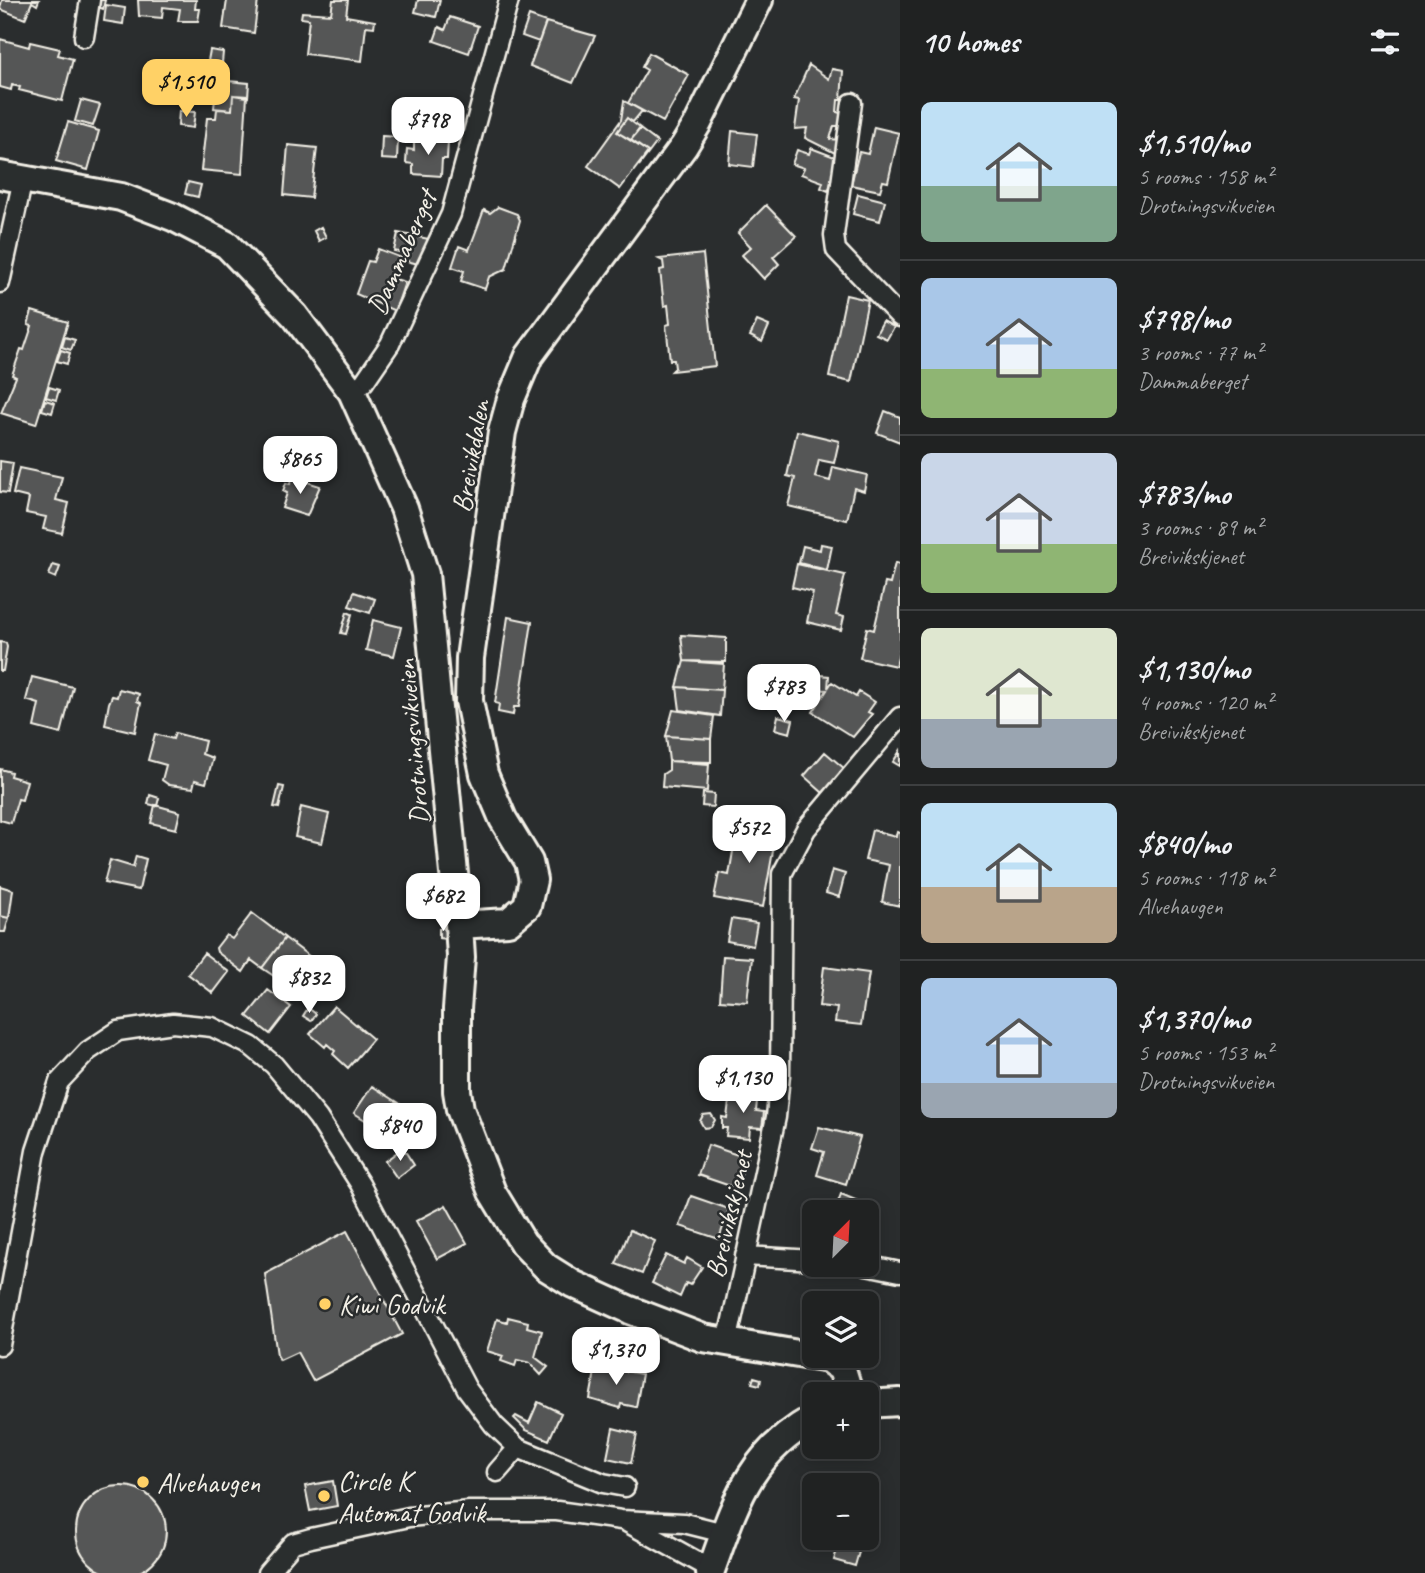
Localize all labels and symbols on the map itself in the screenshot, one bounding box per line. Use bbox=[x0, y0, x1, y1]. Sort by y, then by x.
pin: $1,510 bbox=[129, 60, 243, 119]
pin: $798 bbox=[387, 97, 469, 157]
street label: Dammaberget bbox=[359, 181, 446, 320]
street label: Breivikdalen bbox=[443, 396, 498, 515]
pin: $865 bbox=[259, 436, 341, 496]
street label: Drotningsvikveien bbox=[388, 657, 437, 826]
pin: $783 bbox=[743, 664, 825, 724]
pin: $572 bbox=[708, 806, 790, 865]
pin: $682 bbox=[402, 874, 484, 933]
pin: $832 bbox=[268, 956, 350, 1015]
pin: $1,130 bbox=[686, 1056, 800, 1115]
pin: $840 bbox=[359, 1104, 441, 1163]
street label: Breivikskjenet bbox=[697, 1145, 761, 1281]
north arrow bbox=[802, 1200, 878, 1278]
place label: Kiwi Godvik bbox=[339, 1287, 447, 1322]
marker: Kiwi Godvik bbox=[317, 1296, 333, 1312]
pin: $1,370 bbox=[559, 1328, 673, 1387]
place label: Circle K Automat Godvik bbox=[338, 1463, 487, 1530]
place label: Alvehaugen bbox=[157, 1465, 260, 1500]
marker: Alvehaugen bbox=[135, 1474, 151, 1490]
marker: Circle K Automat Godvik bbox=[316, 1488, 332, 1504]

